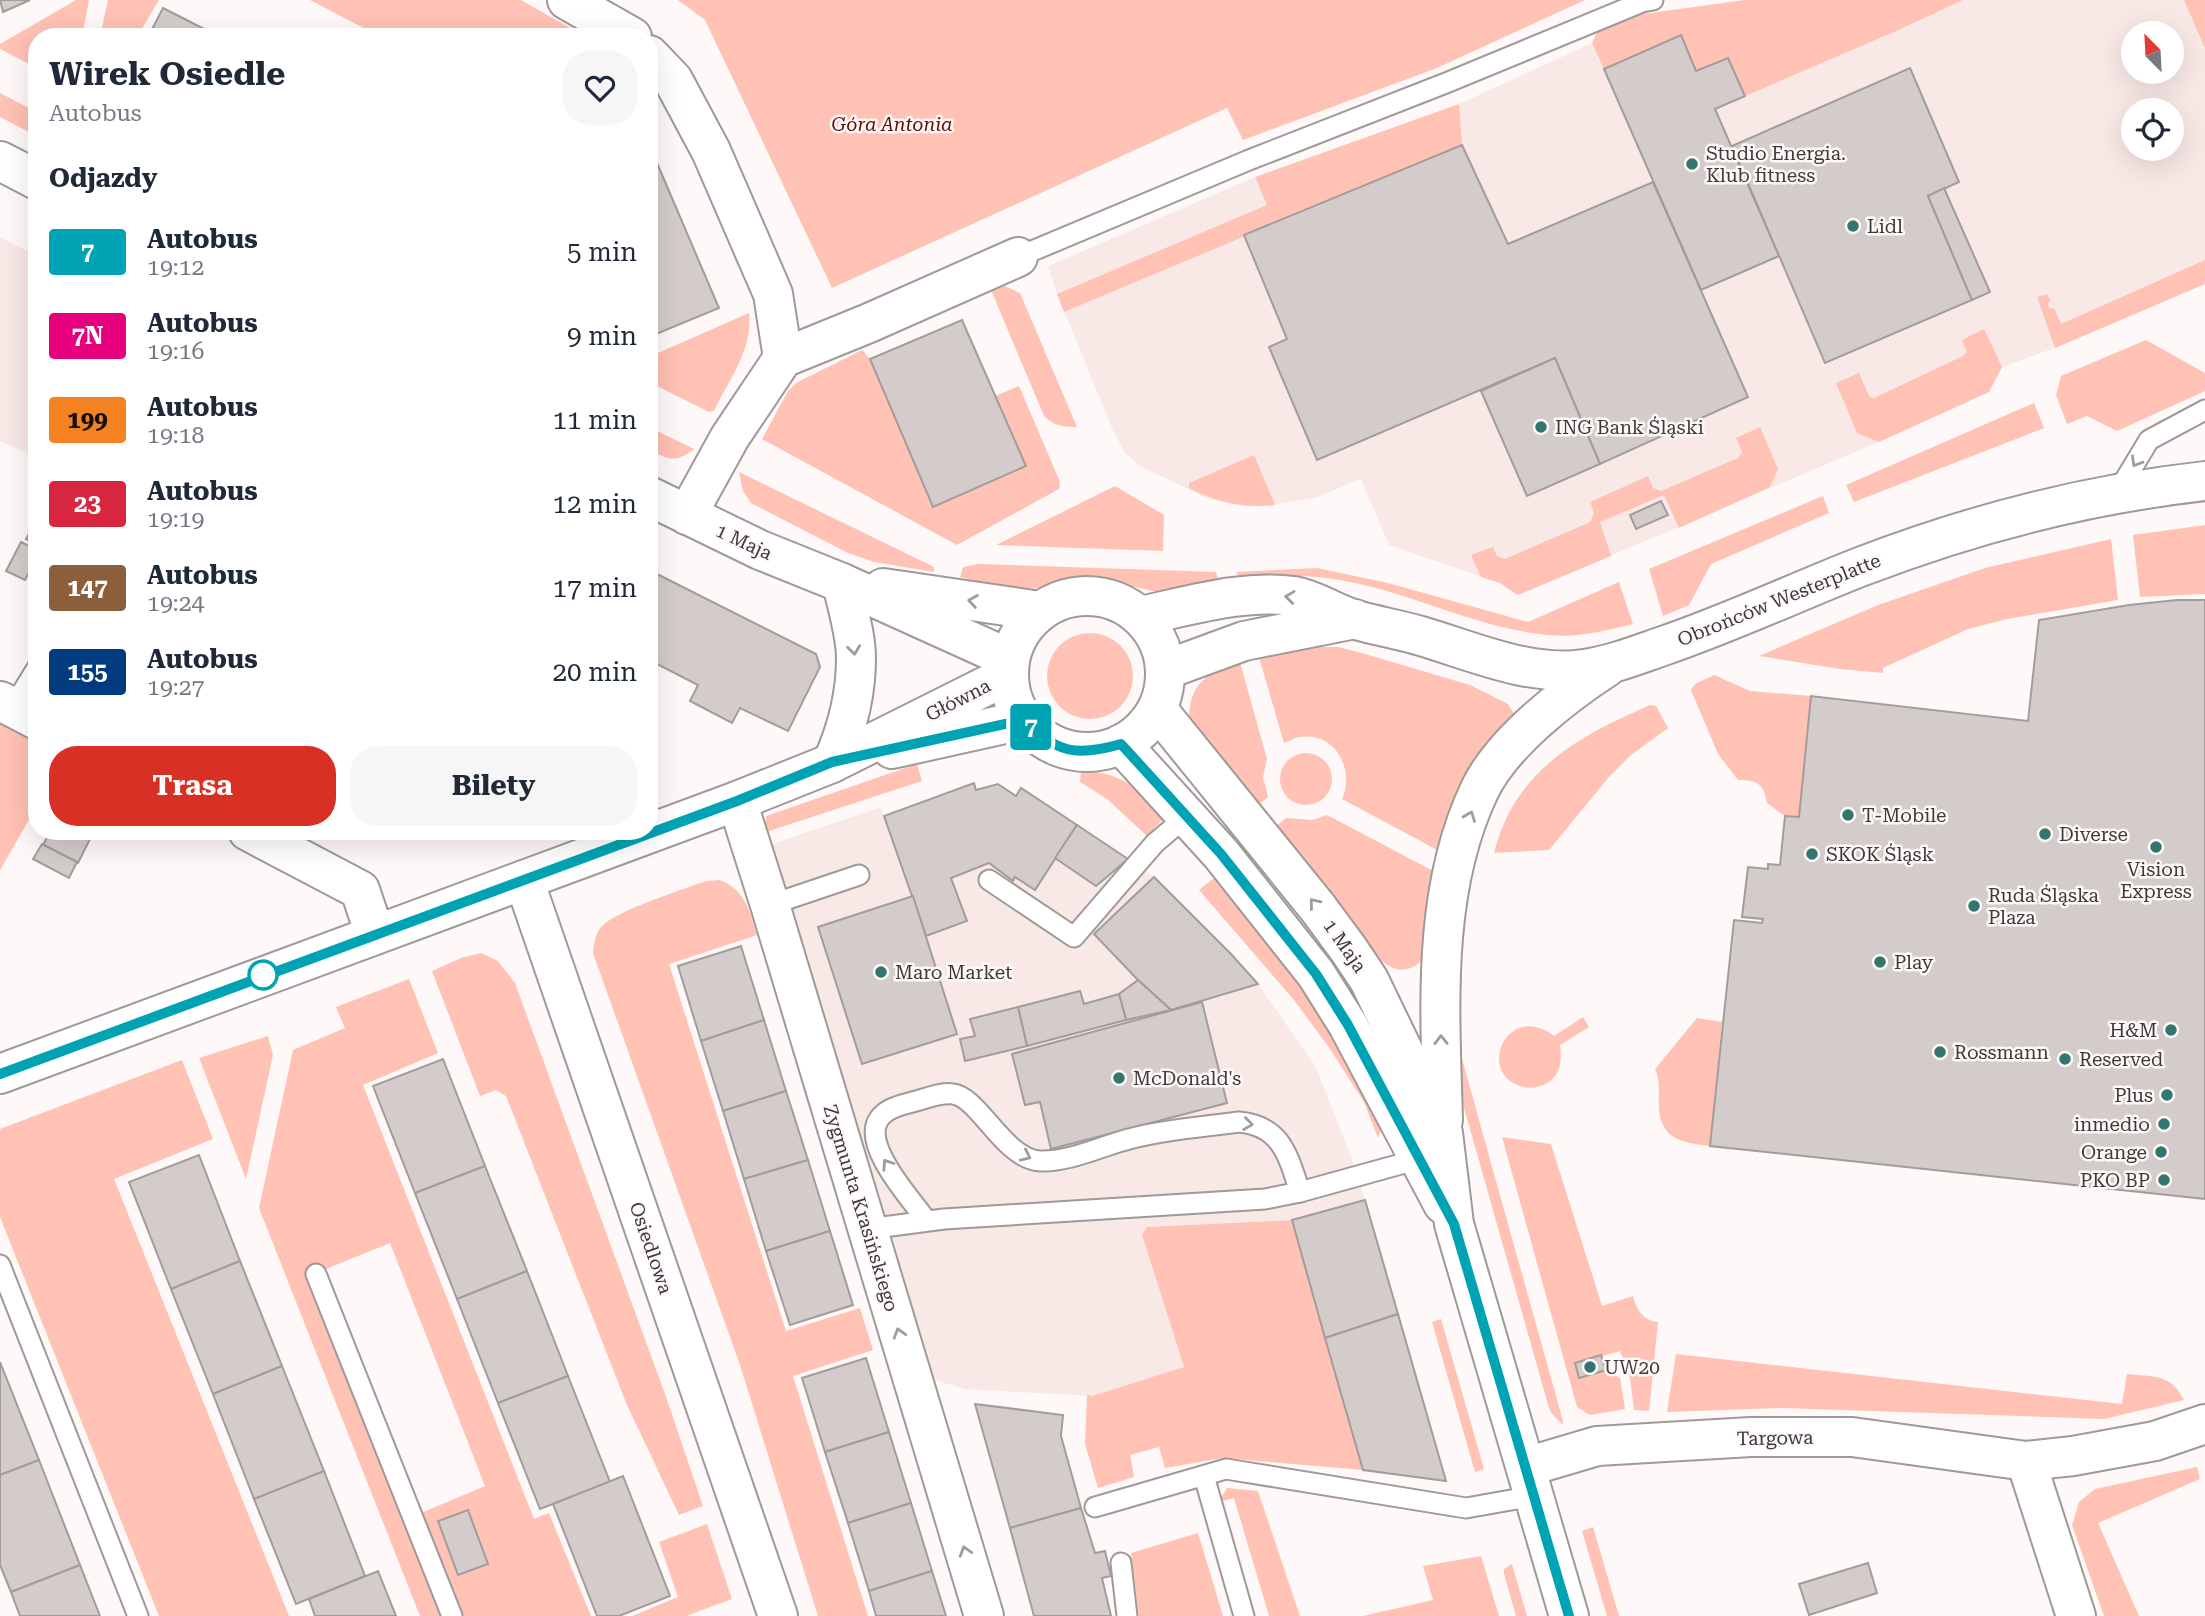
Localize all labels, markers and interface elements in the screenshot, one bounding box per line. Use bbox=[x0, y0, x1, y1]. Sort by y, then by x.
north arrow bbox=[2121, 21, 2184, 84]
map controls bbox=[2121, 21, 2184, 161]
button: heart bbox=[563, 51, 637, 125]
text: Wirek Osiedle bbox=[49, 54, 285, 93]
button: locate bbox=[2121, 98, 2184, 161]
text: Autobus bbox=[49, 100, 142, 127]
park label: Góra Antonia bbox=[831, 113, 953, 136]
place label: Studio Energia. Klub fitness bbox=[1706, 142, 1846, 187]
marker: Studio Energia. Klub fitness bbox=[1684, 156, 1700, 172]
text: Odjazdy bbox=[49, 163, 157, 193]
place label: Lidl bbox=[1867, 215, 1903, 238]
marker: Lidl bbox=[1845, 218, 1861, 234]
text: Autobus bbox=[147, 224, 258, 254]
text: 5 min bbox=[567, 237, 637, 267]
text: 7 bbox=[81, 238, 94, 266]
text: 19:12 bbox=[147, 254, 204, 281]
text: Autobus bbox=[147, 308, 258, 338]
text: 9 min bbox=[567, 321, 637, 351]
text: 7N bbox=[72, 322, 103, 350]
text: 19:16 bbox=[147, 338, 204, 365]
text: Autobus bbox=[147, 392, 258, 422]
text: 11 min bbox=[553, 405, 637, 435]
text: 199 bbox=[67, 406, 108, 434]
place label: ING Bank Śląski bbox=[1555, 416, 1704, 439]
marker: ING Bank Śląski bbox=[1533, 419, 1549, 435]
text: 19:18 bbox=[147, 422, 204, 449]
one-way arrow bbox=[2131, 454, 2144, 467]
text: Autobus bbox=[147, 476, 258, 506]
text: 12 min bbox=[553, 489, 637, 519]
text: 23 bbox=[74, 490, 101, 518]
text: 19:19 bbox=[147, 506, 204, 533]
street label: 1 Maja bbox=[712, 519, 776, 565]
street label: Obrońców Westerplatte bbox=[1674, 549, 1884, 651]
text: Autobus bbox=[147, 560, 258, 590]
text: 17 min bbox=[553, 573, 637, 603]
text: 147 bbox=[67, 574, 108, 602]
text: 19:24 bbox=[147, 590, 204, 617]
one-way arrow bbox=[1285, 590, 1296, 605]
one-way arrow bbox=[967, 594, 979, 609]
text: Autobus bbox=[147, 644, 258, 674]
one-way arrow bbox=[847, 644, 862, 656]
text: 20 min bbox=[553, 657, 637, 687]
text: 155 bbox=[67, 658, 108, 686]
street label: Główna bbox=[921, 673, 995, 726]
text: 19:27 bbox=[147, 674, 204, 701]
line badge: 7 bbox=[1008, 704, 1054, 750]
text: 7 bbox=[1024, 713, 1038, 741]
button: Trasa bbox=[49, 746, 336, 826]
button: Bilety bbox=[350, 746, 637, 826]
place label: T-Mobile bbox=[1862, 804, 1947, 827]
marker: T-Mobile bbox=[1840, 807, 1856, 823]
one-way arrow bbox=[1462, 811, 1476, 823]
place label: Diverse bbox=[2059, 823, 2128, 846]
marker: Diverse bbox=[2037, 826, 2053, 842]
marker: Vision Express bbox=[2148, 839, 2164, 855]
place label: SKOK Śląsk bbox=[1826, 843, 1934, 866]
marker: SKOK Śląsk bbox=[1804, 846, 1820, 862]
place label: Vision Express bbox=[2120, 858, 2192, 903]
place label: Ruda Śląska Plaza bbox=[1988, 884, 2099, 929]
marker: Ruda Śląska Plaza bbox=[1966, 898, 1982, 914]
one-way arrow bbox=[1310, 899, 1322, 912]
street label: 1 Maja bbox=[1319, 915, 1372, 978]
place label: Play bbox=[1894, 951, 1934, 974]
marker: Play bbox=[1872, 954, 1888, 970]
unlabelled marker bbox=[248, 960, 278, 990]
place label: Maro Market bbox=[895, 961, 1012, 984]
marker: Maro Market bbox=[873, 964, 889, 980]
place label: H&M bbox=[2109, 1019, 2157, 1042]
marker: H&M bbox=[2163, 1022, 2179, 1038]
one-way arrow bbox=[1433, 1034, 1449, 1045]
place label: Rossmann bbox=[1954, 1041, 2049, 1064]
marker: Rossmann bbox=[1932, 1044, 1948, 1060]
place label: Reserved bbox=[2079, 1048, 2163, 1071]
marker: Reserved bbox=[2057, 1051, 2073, 1067]
place label: McDonald's bbox=[1133, 1067, 1241, 1090]
marker: McDonald's bbox=[1111, 1070, 1127, 1086]
place label: Plus bbox=[2114, 1084, 2153, 1107]
marker: Plus bbox=[2159, 1087, 2175, 1103]
street label: Zygmunta Krasińskiego bbox=[819, 1102, 903, 1314]
place label: inmedio bbox=[2074, 1113, 2150, 1136]
one-way arrow bbox=[1242, 1116, 1254, 1131]
marker: inmedio bbox=[2156, 1116, 2172, 1132]
place label: Orange bbox=[2081, 1141, 2147, 1164]
marker: Orange bbox=[2153, 1144, 2169, 1160]
one-way arrow bbox=[1019, 1148, 1031, 1162]
one-way arrow bbox=[883, 1159, 895, 1172]
place label: PKO BP bbox=[2080, 1169, 2150, 1192]
marker: PKO BP bbox=[2156, 1172, 2172, 1188]
street label: Osiedlowa bbox=[625, 1199, 678, 1298]
one-way arrow bbox=[892, 1327, 907, 1339]
place label: UW20 bbox=[1604, 1356, 1660, 1379]
marker: UW20 bbox=[1582, 1359, 1598, 1375]
street label: Targowa bbox=[1736, 1426, 1814, 1450]
one-way arrow bbox=[958, 1545, 973, 1557]

